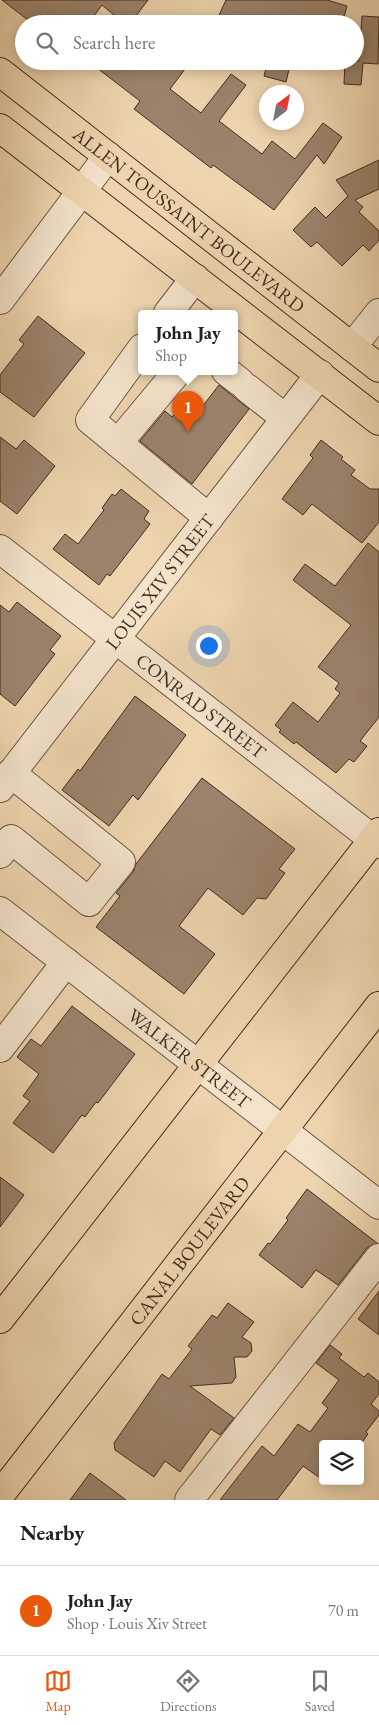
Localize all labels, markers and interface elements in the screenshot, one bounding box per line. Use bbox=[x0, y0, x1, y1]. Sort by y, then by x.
search box bbox=[15, 15, 364, 70]
icon: search bbox=[33, 29, 61, 57]
text: Search here bbox=[73, 30, 155, 55]
north arrow bbox=[259, 85, 304, 130]
street label: ALLEN TOUSSAINT BOULEVARD bbox=[67, 121, 310, 319]
popup bbox=[138, 310, 238, 375]
text: John Jay bbox=[155, 320, 221, 345]
text: Shop bbox=[155, 345, 187, 366]
pin: 1 bbox=[172, 391, 204, 432]
street label: LOUIS XIV STREET bbox=[100, 509, 220, 655]
your location bbox=[196, 633, 222, 659]
street label: CONRAD STREET bbox=[131, 648, 271, 765]
street label: WALKER STREET bbox=[123, 1003, 256, 1114]
street label: CANAL BOULEVARD bbox=[124, 1171, 256, 1331]
map controls bbox=[319, 1440, 364, 1485]
button: layers bbox=[319, 1440, 364, 1485]
text: Nearby bbox=[20, 1519, 84, 1546]
text: John Jay bbox=[67, 1588, 133, 1613]
text: 1 bbox=[32, 1600, 40, 1621]
text: 70 m bbox=[328, 1600, 359, 1621]
text: Shop · Louis Xiv Street bbox=[67, 1613, 207, 1634]
tab: Map bbox=[44, 1667, 72, 1715]
tab: Directions bbox=[160, 1667, 217, 1715]
tab: Saved bbox=[305, 1667, 335, 1715]

